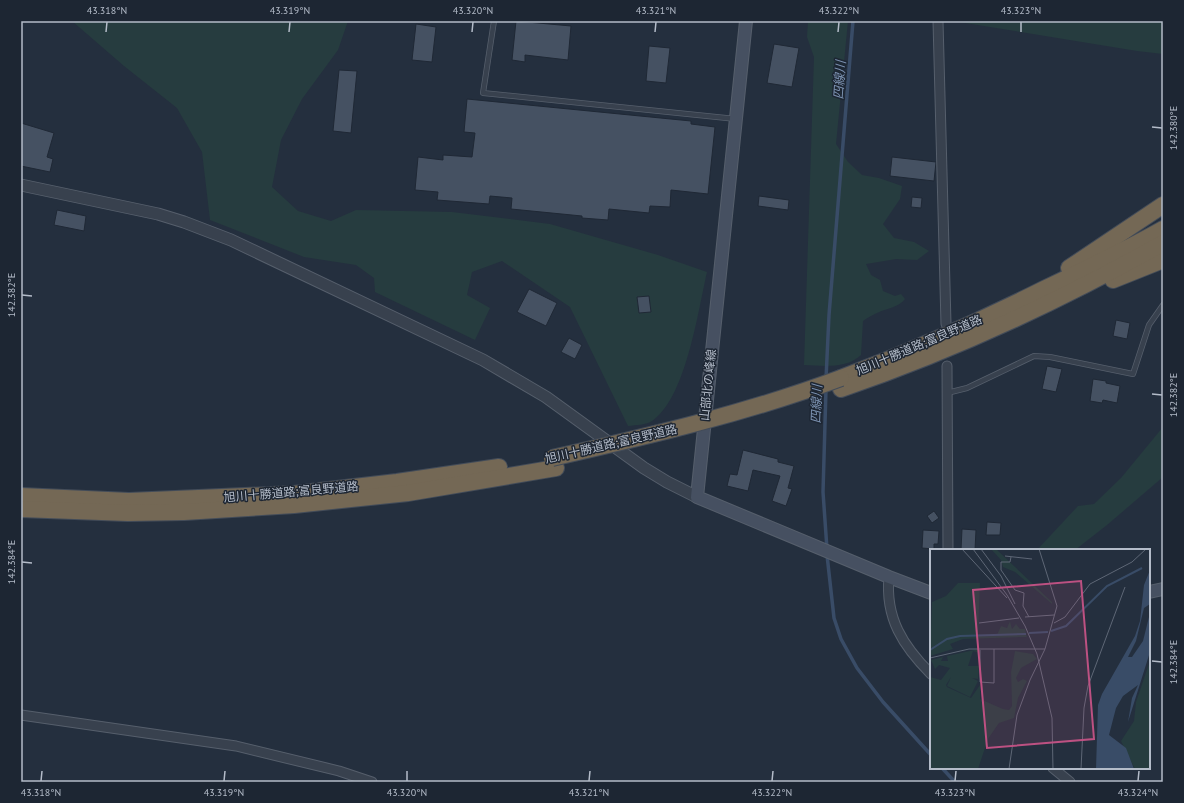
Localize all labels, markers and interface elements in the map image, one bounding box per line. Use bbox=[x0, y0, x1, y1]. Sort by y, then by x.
text: 43.318°N bbox=[87, 4, 127, 17]
text: 43.319°N bbox=[270, 4, 310, 17]
text: 43.320°N bbox=[453, 4, 493, 17]
text: 43.321°N bbox=[636, 4, 676, 17]
text: 43.322°N bbox=[819, 4, 859, 17]
text: 43.323°N bbox=[1001, 4, 1041, 17]
water label: 四線川 bbox=[830, 58, 849, 100]
text: 142.380°E bbox=[1167, 106, 1180, 150]
text: 142.382°E bbox=[5, 273, 18, 317]
street label: 旭川十勝道路;富良野道路 bbox=[854, 311, 984, 378]
street label: 山部北の峰線 bbox=[696, 348, 719, 422]
text: 142.382°E bbox=[1167, 373, 1180, 417]
water label: 四線川 bbox=[807, 382, 826, 424]
street label: 旭川十勝道路;富良野道路 bbox=[543, 421, 678, 466]
street label: 旭川十勝道路;富良野道路 bbox=[223, 478, 359, 505]
text: 142.384°E bbox=[5, 540, 18, 584]
inset map bbox=[930, 549, 1150, 769]
text: 142.384°E bbox=[1167, 640, 1180, 684]
text: 43.318°N bbox=[21, 786, 61, 799]
text: 43.319°N bbox=[204, 786, 244, 799]
text: 43.320°N bbox=[387, 786, 427, 799]
text: 43.321°N bbox=[569, 786, 609, 799]
text: 43.322°N bbox=[752, 786, 792, 799]
text: 43.323°N bbox=[935, 786, 975, 799]
text: 43.324°N bbox=[1118, 786, 1158, 799]

